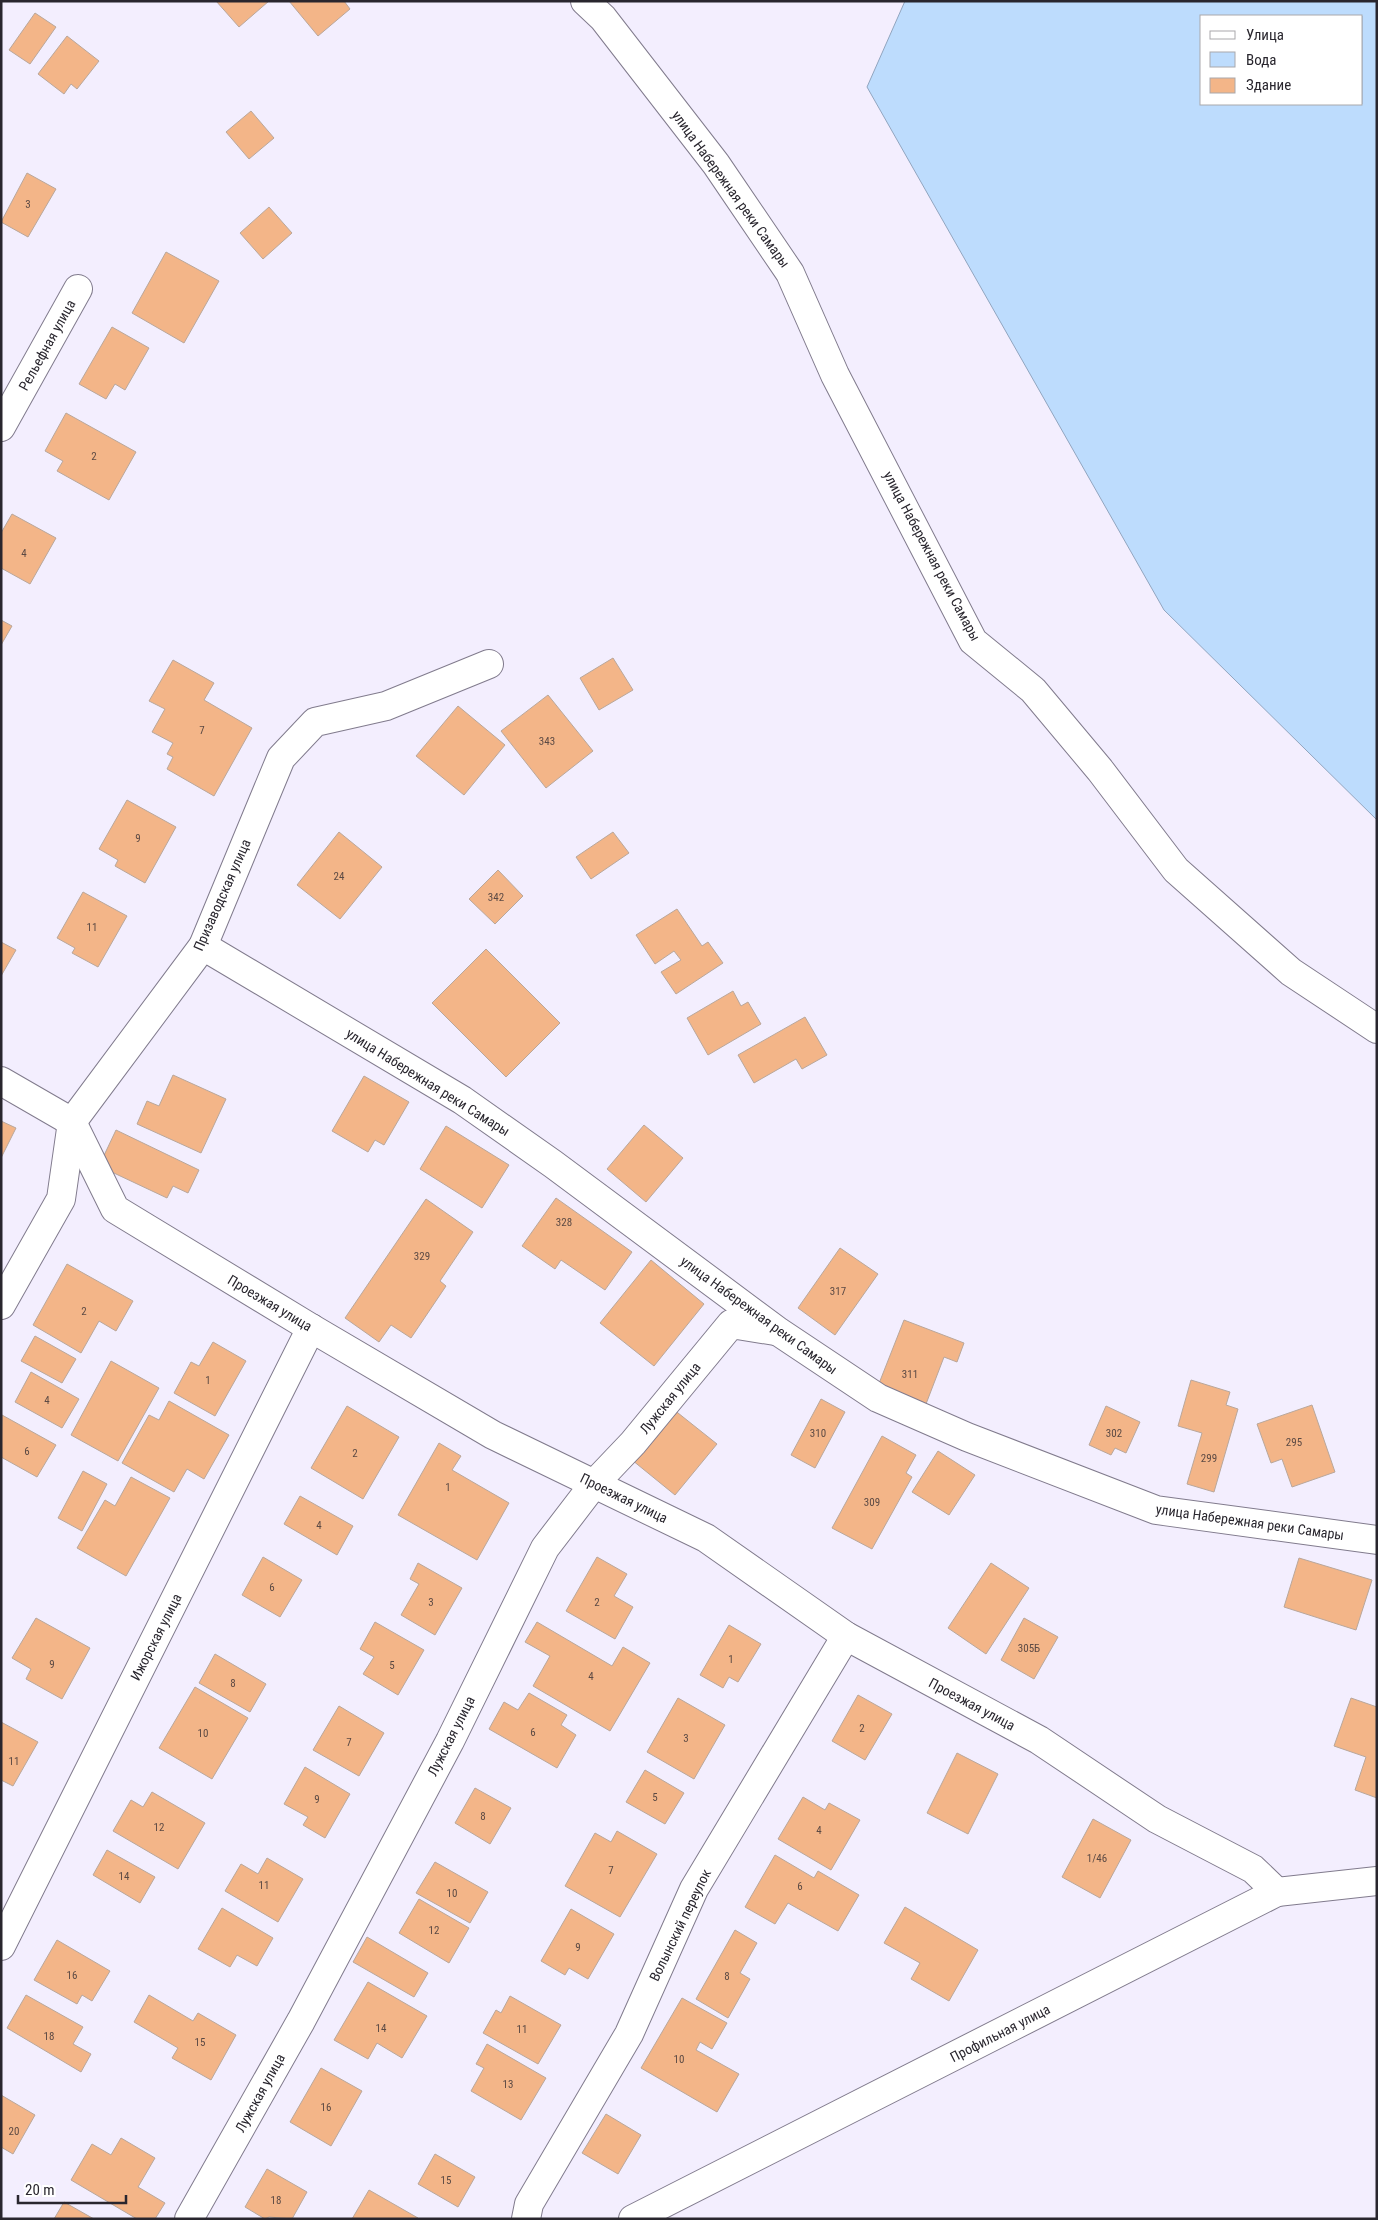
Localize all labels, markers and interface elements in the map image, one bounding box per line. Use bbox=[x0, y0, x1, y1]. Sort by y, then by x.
legend bbox=[1200, 15, 1363, 105]
text: Улица bbox=[1246, 26, 1284, 44]
text: Вода bbox=[1246, 51, 1276, 69]
text: Здание bbox=[1246, 76, 1291, 94]
street label: улица Набережная реки Самары bbox=[669, 108, 793, 270]
house number: 3 bbox=[25, 198, 31, 211]
street label: Рельефная улица bbox=[15, 297, 79, 393]
house number: 2 bbox=[91, 450, 97, 463]
street label: улица Набережная реки Самары bbox=[880, 468, 984, 644]
house number: 4 bbox=[21, 547, 27, 560]
house number: 7 bbox=[199, 724, 205, 737]
house number: 343 bbox=[539, 735, 555, 748]
house number: 9 bbox=[135, 832, 141, 845]
street label: Призаводская улица bbox=[190, 837, 254, 953]
house number: 24 bbox=[334, 870, 345, 883]
house number: 342 bbox=[488, 891, 504, 904]
house number: 11 bbox=[87, 921, 97, 934]
street label: улица Набережная реки Самары bbox=[343, 1025, 513, 1139]
house number: 328 bbox=[556, 1216, 572, 1229]
house number: 329 bbox=[414, 1250, 430, 1263]
street label: улица Набережная реки Самары bbox=[678, 1253, 840, 1377]
street label: Проезжая улица bbox=[225, 1272, 315, 1334]
house number: 317 bbox=[830, 1285, 846, 1298]
house number: 2 bbox=[81, 1305, 87, 1318]
street label: Лужская улица bbox=[636, 1359, 704, 1437]
house number: 311 bbox=[902, 1368, 918, 1381]
house number: 1 bbox=[205, 1374, 211, 1387]
house number: 4 bbox=[44, 1394, 50, 1407]
house number: 310 bbox=[810, 1427, 826, 1440]
house number: 302 bbox=[1106, 1427, 1122, 1440]
house number: 295 bbox=[1286, 1436, 1302, 1449]
house number: 6 bbox=[24, 1445, 30, 1458]
house number: 2 bbox=[352, 1447, 358, 1460]
house number: 299 bbox=[1201, 1452, 1217, 1465]
street label: Проезжая улица bbox=[578, 1470, 670, 1526]
house number: 1 bbox=[445, 1481, 451, 1494]
house number: 309 bbox=[864, 1496, 880, 1509]
street label: улица Набережная реки Самары bbox=[1155, 1501, 1345, 1543]
house number: 4 bbox=[316, 1519, 322, 1532]
house number: 6 bbox=[269, 1581, 275, 1594]
street label: Ижорская улица bbox=[127, 1591, 185, 1683]
house number: 3 bbox=[428, 1596, 434, 1609]
house number: 2 bbox=[594, 1596, 600, 1609]
house number: 305Б bbox=[1018, 1642, 1040, 1655]
house number: 1 bbox=[728, 1653, 734, 1666]
house number: 9 bbox=[49, 1658, 55, 1671]
house number: 5 bbox=[389, 1659, 395, 1672]
house number: 4 bbox=[588, 1670, 594, 1683]
street label: Проезжая улица bbox=[926, 1675, 1018, 1733]
house number: 8 bbox=[230, 1677, 236, 1690]
street label: Лужская улица bbox=[424, 1693, 478, 1779]
house number: 2 bbox=[859, 1722, 865, 1735]
house number: 6 bbox=[530, 1726, 536, 1739]
house number: 10 bbox=[198, 1727, 208, 1740]
house number: 3 bbox=[683, 1732, 689, 1745]
house number: 7 bbox=[346, 1736, 352, 1749]
house number: 11 bbox=[9, 1755, 19, 1768]
house number: 5 bbox=[652, 1791, 658, 1804]
house number: 9 bbox=[314, 1793, 320, 1806]
house number: 8 bbox=[480, 1810, 486, 1823]
house number: 12 bbox=[154, 1821, 164, 1834]
house number: 4 bbox=[816, 1824, 822, 1837]
house number: 1/46 bbox=[1087, 1852, 1107, 1865]
house number: 7 bbox=[608, 1864, 614, 1877]
street label: Волынский переулок bbox=[646, 1866, 714, 1984]
house number: 14 bbox=[119, 1870, 130, 1883]
house number: 11 bbox=[259, 1879, 269, 1892]
house number: 6 bbox=[797, 1880, 803, 1893]
house number: 10 bbox=[447, 1887, 457, 1900]
house number: 12 bbox=[429, 1924, 439, 1937]
house number: 9 bbox=[575, 1941, 581, 1954]
house number: 16 bbox=[67, 1969, 77, 1982]
house number: 8 bbox=[724, 1970, 730, 1983]
street label: Профильная улица bbox=[947, 2001, 1053, 2065]
house number: 14 bbox=[376, 2022, 387, 2035]
house number: 11 bbox=[517, 2023, 527, 2036]
house number: 18 bbox=[44, 2030, 54, 2043]
house number: 15 bbox=[195, 2036, 205, 2049]
street label: Лужская улица bbox=[232, 2051, 288, 2135]
house number: 10 bbox=[674, 2053, 684, 2066]
house number: 13 bbox=[503, 2078, 513, 2091]
house number: 16 bbox=[321, 2101, 331, 2114]
house number: 20 bbox=[9, 2125, 19, 2138]
scale bar bbox=[18, 2172, 125, 2204]
house number: 15 bbox=[441, 2174, 451, 2187]
text: 20 m bbox=[25, 2181, 55, 2199]
house number: 18 bbox=[271, 2194, 281, 2207]

